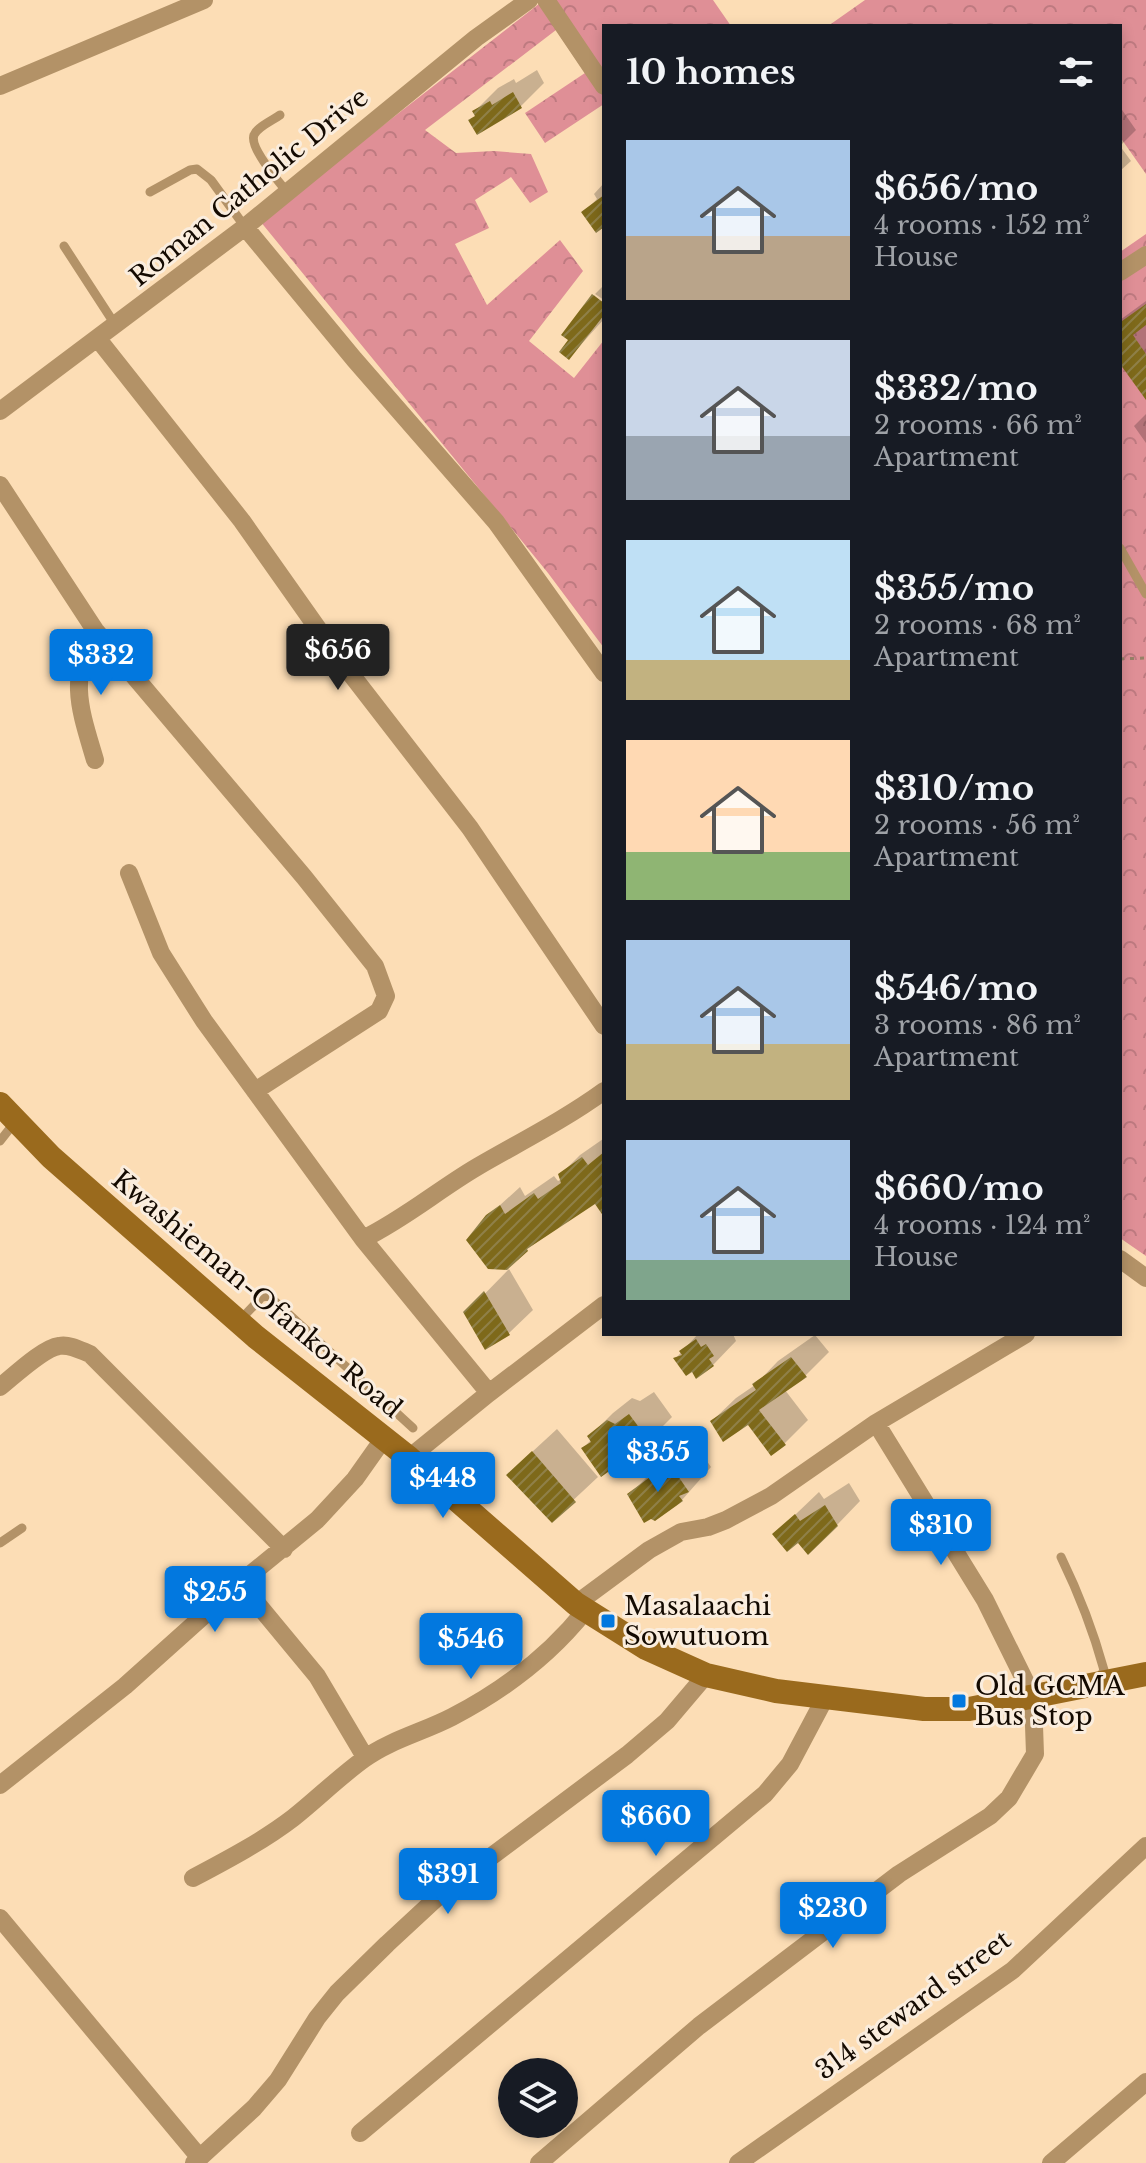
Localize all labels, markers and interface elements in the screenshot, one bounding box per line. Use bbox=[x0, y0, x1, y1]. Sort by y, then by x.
icon: filters bbox=[1054, 50, 1098, 94]
text: 10 homes bbox=[626, 51, 796, 93]
street label: Roman Catholic Drive bbox=[123, 81, 375, 293]
text: $656/mo bbox=[874, 167, 1038, 209]
icon: home bbox=[690, 172, 786, 268]
text: 4 rooms · 152 m² bbox=[874, 209, 1090, 241]
text: House bbox=[874, 241, 958, 273]
text: $332/mo bbox=[874, 367, 1038, 409]
icon: home bbox=[690, 372, 786, 468]
text: 2 rooms · 66 m² bbox=[874, 409, 1082, 441]
text: Apartment bbox=[874, 441, 1019, 473]
text: $355/mo bbox=[874, 567, 1034, 609]
icon: home bbox=[690, 572, 786, 668]
text: 2 rooms · 68 m² bbox=[874, 609, 1081, 641]
pin: $656 bbox=[291, 624, 385, 692]
pin: $332 bbox=[54, 629, 148, 697]
text: $656 bbox=[304, 634, 372, 666]
text: $332 bbox=[68, 639, 134, 671]
text: Apartment bbox=[874, 641, 1019, 673]
text: $310/mo bbox=[874, 767, 1034, 809]
icon: home bbox=[690, 772, 786, 868]
text: 2 rooms · 56 m² bbox=[874, 809, 1080, 841]
text: Apartment bbox=[874, 841, 1019, 873]
text: $546/mo bbox=[874, 967, 1038, 1009]
icon: home bbox=[690, 972, 786, 1068]
text: 3 rooms · 86 m² bbox=[874, 1009, 1081, 1041]
text: Apartment bbox=[874, 1041, 1019, 1073]
street label: Kwashieman-Ofankor Road bbox=[105, 1163, 409, 1425]
text: $660/mo bbox=[874, 1167, 1044, 1209]
icon: home bbox=[690, 1172, 786, 1268]
text: 4 rooms · 124 m² bbox=[874, 1209, 1090, 1241]
text: House bbox=[874, 1241, 958, 1273]
pin: $355 bbox=[611, 1426, 705, 1494]
text: $355 bbox=[626, 1436, 690, 1468]
pin: $448 bbox=[396, 1452, 490, 1520]
text: $448 bbox=[409, 1462, 477, 1494]
pin: $310 bbox=[894, 1499, 988, 1567]
text: $310 bbox=[909, 1509, 973, 1541]
pin: $255 bbox=[168, 1566, 262, 1634]
text: $255 bbox=[183, 1576, 247, 1608]
place label: Masalaachi Sowutuom bbox=[624, 1590, 771, 1652]
marker: Masalaachi Sowutuom bbox=[599, 1612, 617, 1630]
pin: $546 bbox=[424, 1613, 518, 1681]
text: $546 bbox=[437, 1623, 505, 1655]
place label: Old GCMA Bus Stop bbox=[975, 1670, 1126, 1732]
marker: Old GCMA Bus Stop bbox=[950, 1692, 968, 1710]
pin: $660 bbox=[609, 1790, 703, 1858]
text: $660 bbox=[620, 1800, 692, 1832]
pin: $391 bbox=[401, 1848, 495, 1916]
text: $391 bbox=[417, 1858, 479, 1890]
pin: $230 bbox=[786, 1882, 880, 1950]
text: $230 bbox=[798, 1892, 868, 1924]
street label: 314 steward street bbox=[809, 1923, 1017, 2087]
map controls bbox=[498, 2058, 578, 2138]
button: layers bbox=[498, 2058, 578, 2138]

